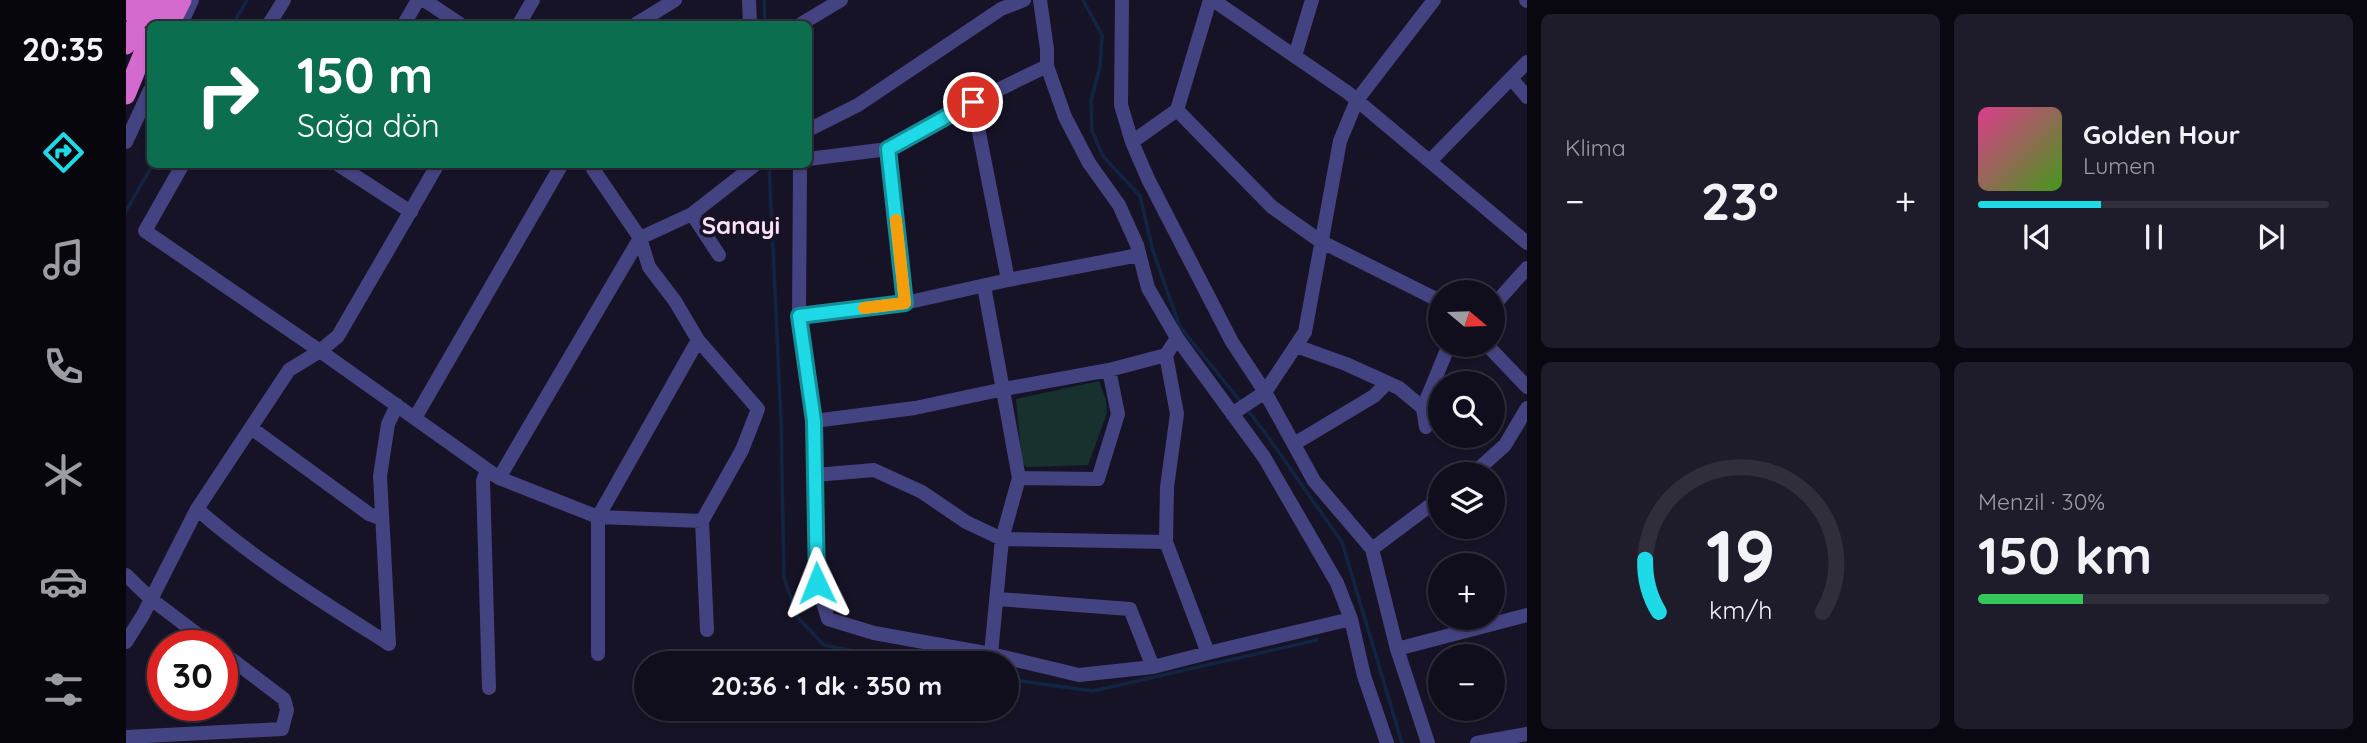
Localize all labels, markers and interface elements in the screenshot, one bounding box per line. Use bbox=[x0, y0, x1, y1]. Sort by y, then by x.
text: 20:35 bbox=[22, 29, 104, 69]
text: 150 m bbox=[297, 44, 433, 105]
icon: right bbox=[182, 49, 273, 140]
pin bbox=[943, 72, 1003, 132]
icon: arrive bbox=[954, 83, 992, 121]
text: Sağa dön bbox=[297, 105, 440, 145]
text: Golden Hour bbox=[2083, 118, 2240, 151]
icon: directions bbox=[39, 128, 88, 177]
text: Klima bbox=[1565, 133, 1626, 162]
text: Lumen bbox=[2083, 151, 2156, 180]
text: 23° bbox=[1701, 168, 1779, 233]
text: − bbox=[1565, 177, 1585, 225]
text: + bbox=[1895, 177, 1916, 225]
district label: Sanayi bbox=[702, 210, 780, 240]
icon: previous bbox=[2018, 218, 2056, 256]
icon: pause bbox=[2135, 218, 2173, 256]
icon: next bbox=[2252, 218, 2290, 256]
icon: music bbox=[39, 235, 88, 284]
north arrow bbox=[1428, 280, 1505, 357]
map controls bbox=[1428, 280, 1505, 721]
icon: phone bbox=[39, 342, 88, 391]
button: search bbox=[1428, 371, 1505, 448]
icon: climate bbox=[39, 450, 88, 499]
button: layers bbox=[1428, 462, 1505, 539]
text: Menzil · 30% bbox=[1978, 487, 2105, 516]
text: 19 bbox=[1706, 509, 1775, 600]
text: 150 km bbox=[1978, 522, 2152, 587]
position arrow bbox=[780, 546, 854, 620]
button: + bbox=[1428, 553, 1505, 630]
icon: car bbox=[39, 557, 88, 606]
text: km/h bbox=[1709, 593, 1772, 624]
speed limit sign: 30 bbox=[147, 630, 238, 721]
button: − bbox=[1428, 644, 1505, 721]
icon: filters bbox=[39, 665, 88, 714]
text: 20:36 · 1 dk · 350 m bbox=[711, 669, 942, 702]

